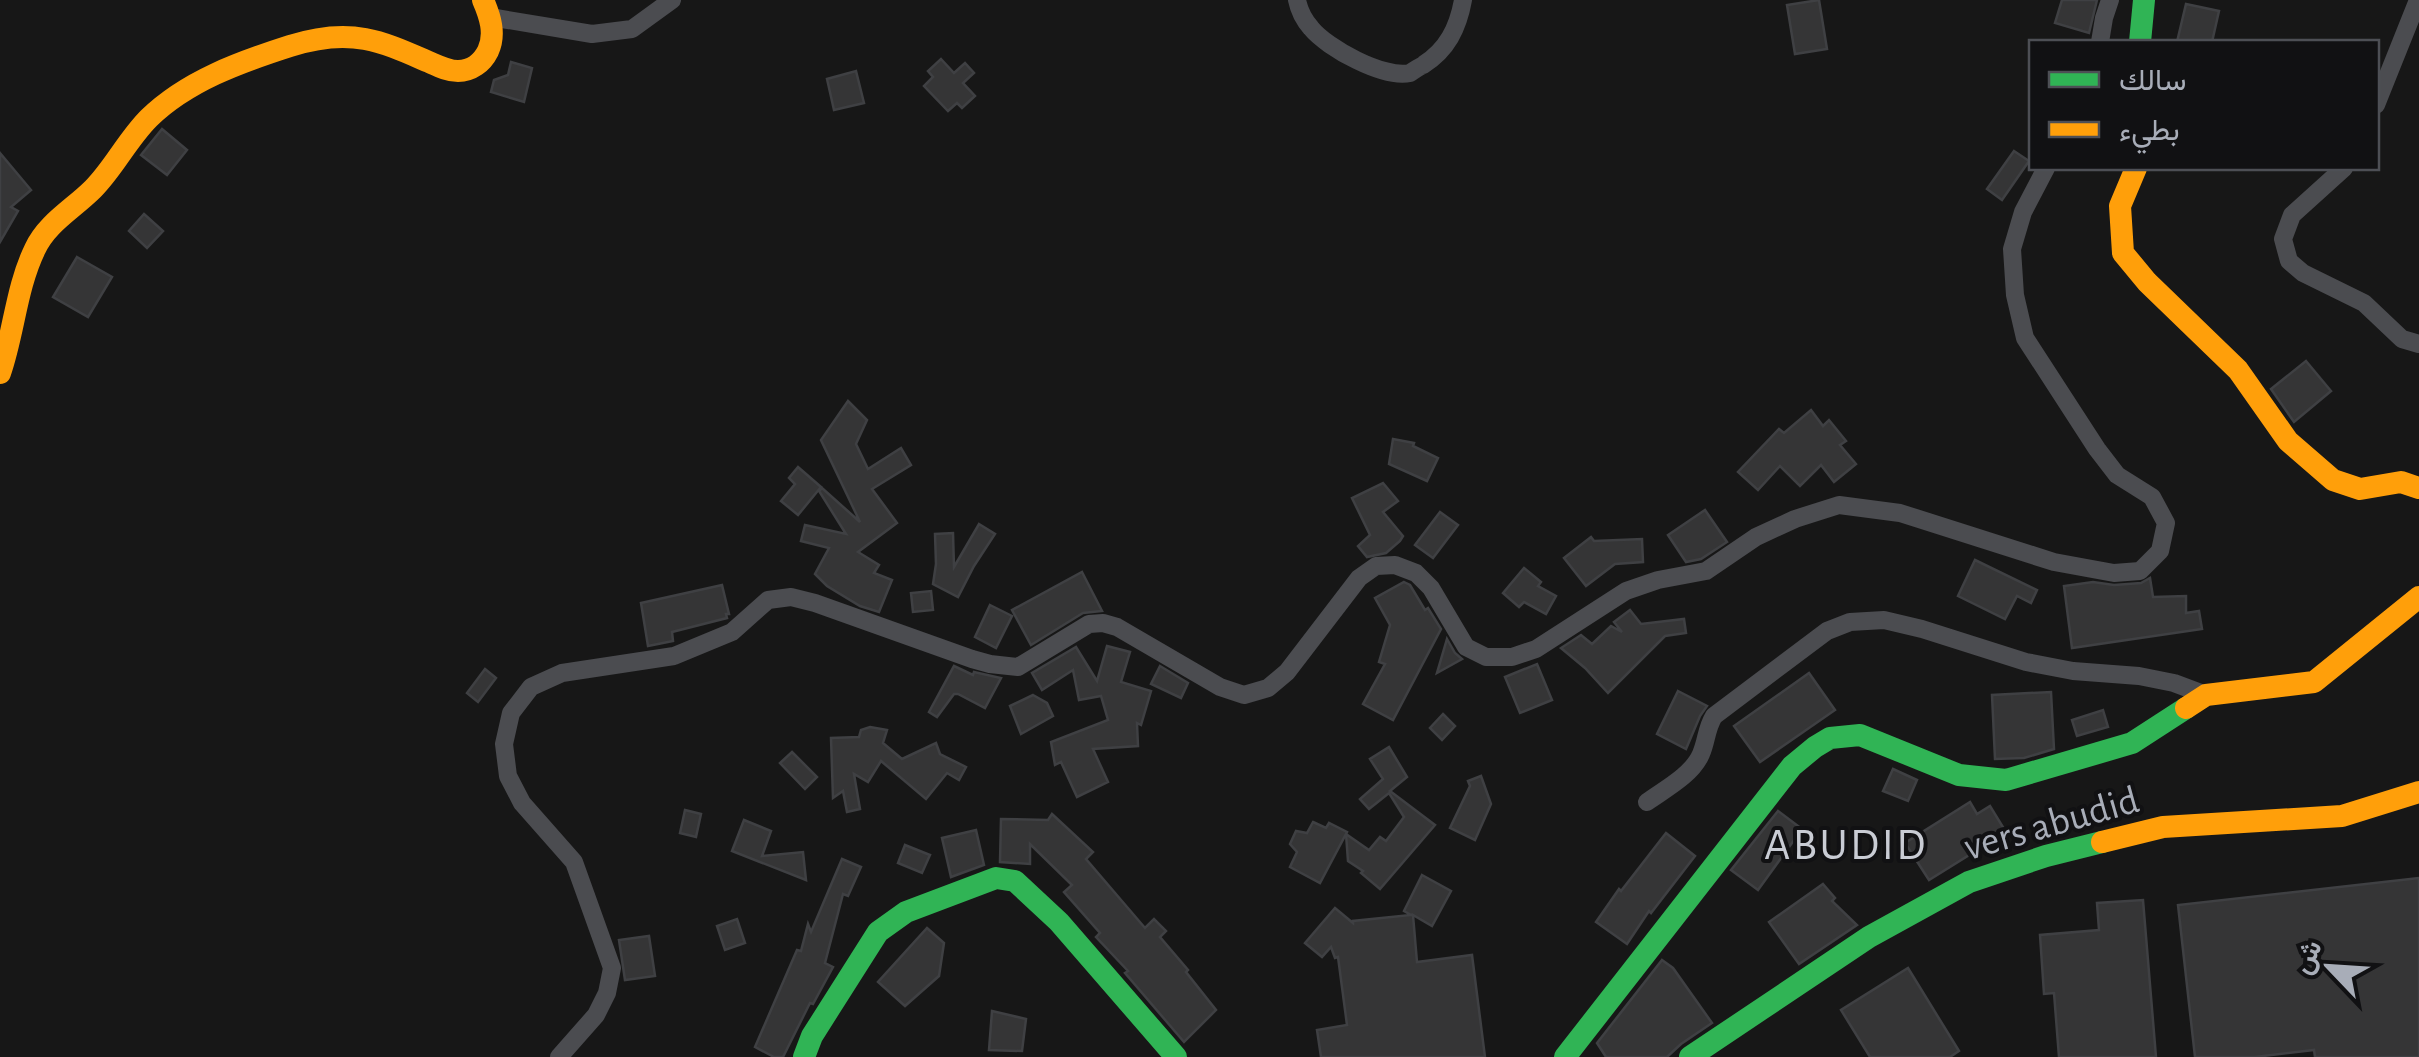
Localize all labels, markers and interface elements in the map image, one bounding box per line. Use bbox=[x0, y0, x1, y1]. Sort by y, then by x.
legend bbox=[2029, 40, 2379, 170]
text: سالك bbox=[2119, 66, 2186, 96]
text: بطيء bbox=[2119, 116, 2180, 154]
street label: vers abudid bbox=[1960, 780, 2143, 868]
district label: ABUDID bbox=[1764, 823, 1928, 868]
north arrow bbox=[2279, 917, 2379, 1017]
text: ش bbox=[2288, 936, 2329, 979]

